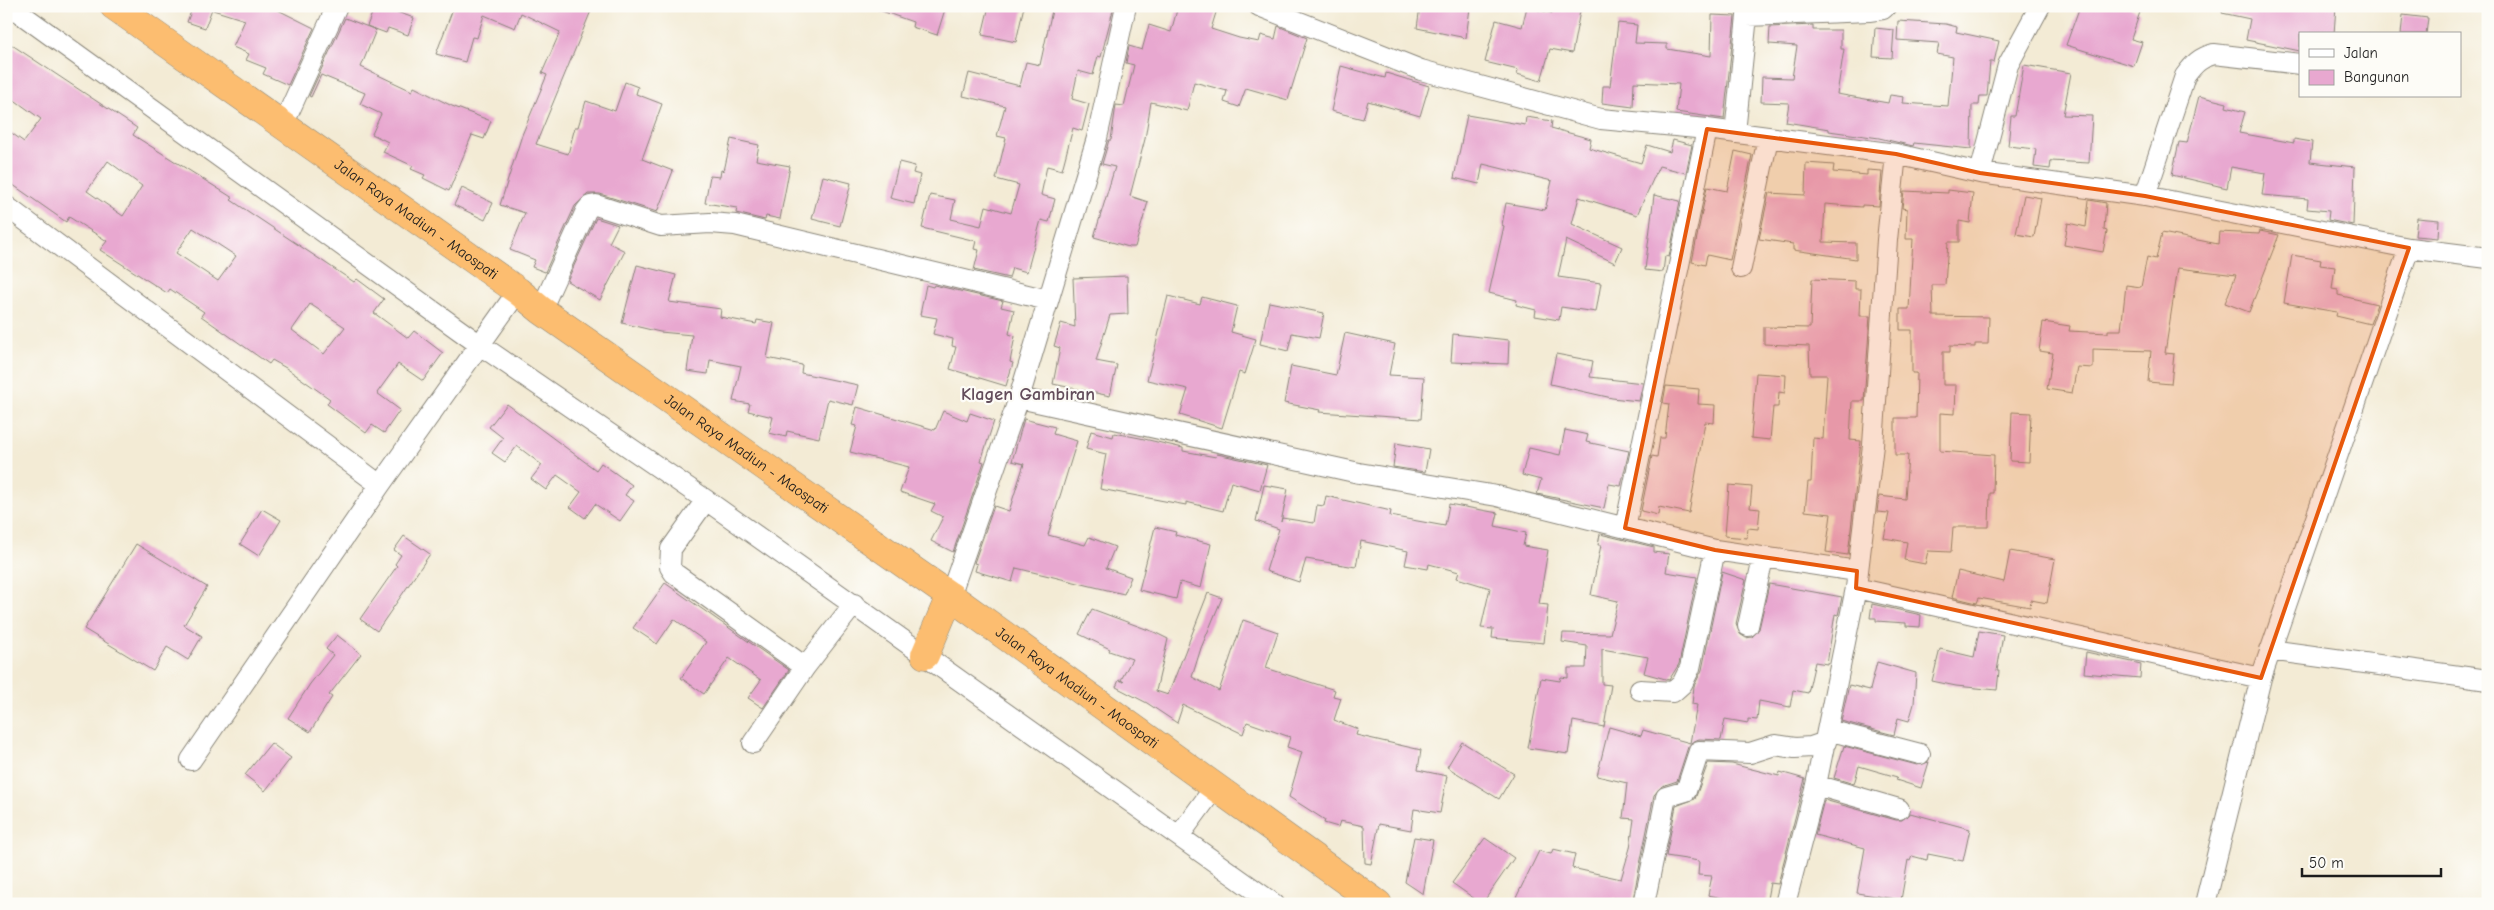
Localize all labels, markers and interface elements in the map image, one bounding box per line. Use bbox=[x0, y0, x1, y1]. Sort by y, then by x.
legend bbox=[2299, 32, 2462, 98]
text: Jalan bbox=[2344, 44, 2378, 62]
text: Bangunan bbox=[2344, 68, 2409, 86]
street label: Jalan Raya Madiun - Maospati bbox=[331, 155, 502, 283]
district label: Klagen Gambiran bbox=[961, 384, 1095, 405]
street label: Jalan Raya Madiun - Maospati bbox=[661, 390, 832, 517]
street label: Jalan Raya Madiun - Maospati bbox=[992, 623, 1162, 752]
scale bar bbox=[2302, 845, 2440, 877]
text: 50 m bbox=[2309, 854, 2344, 872]

